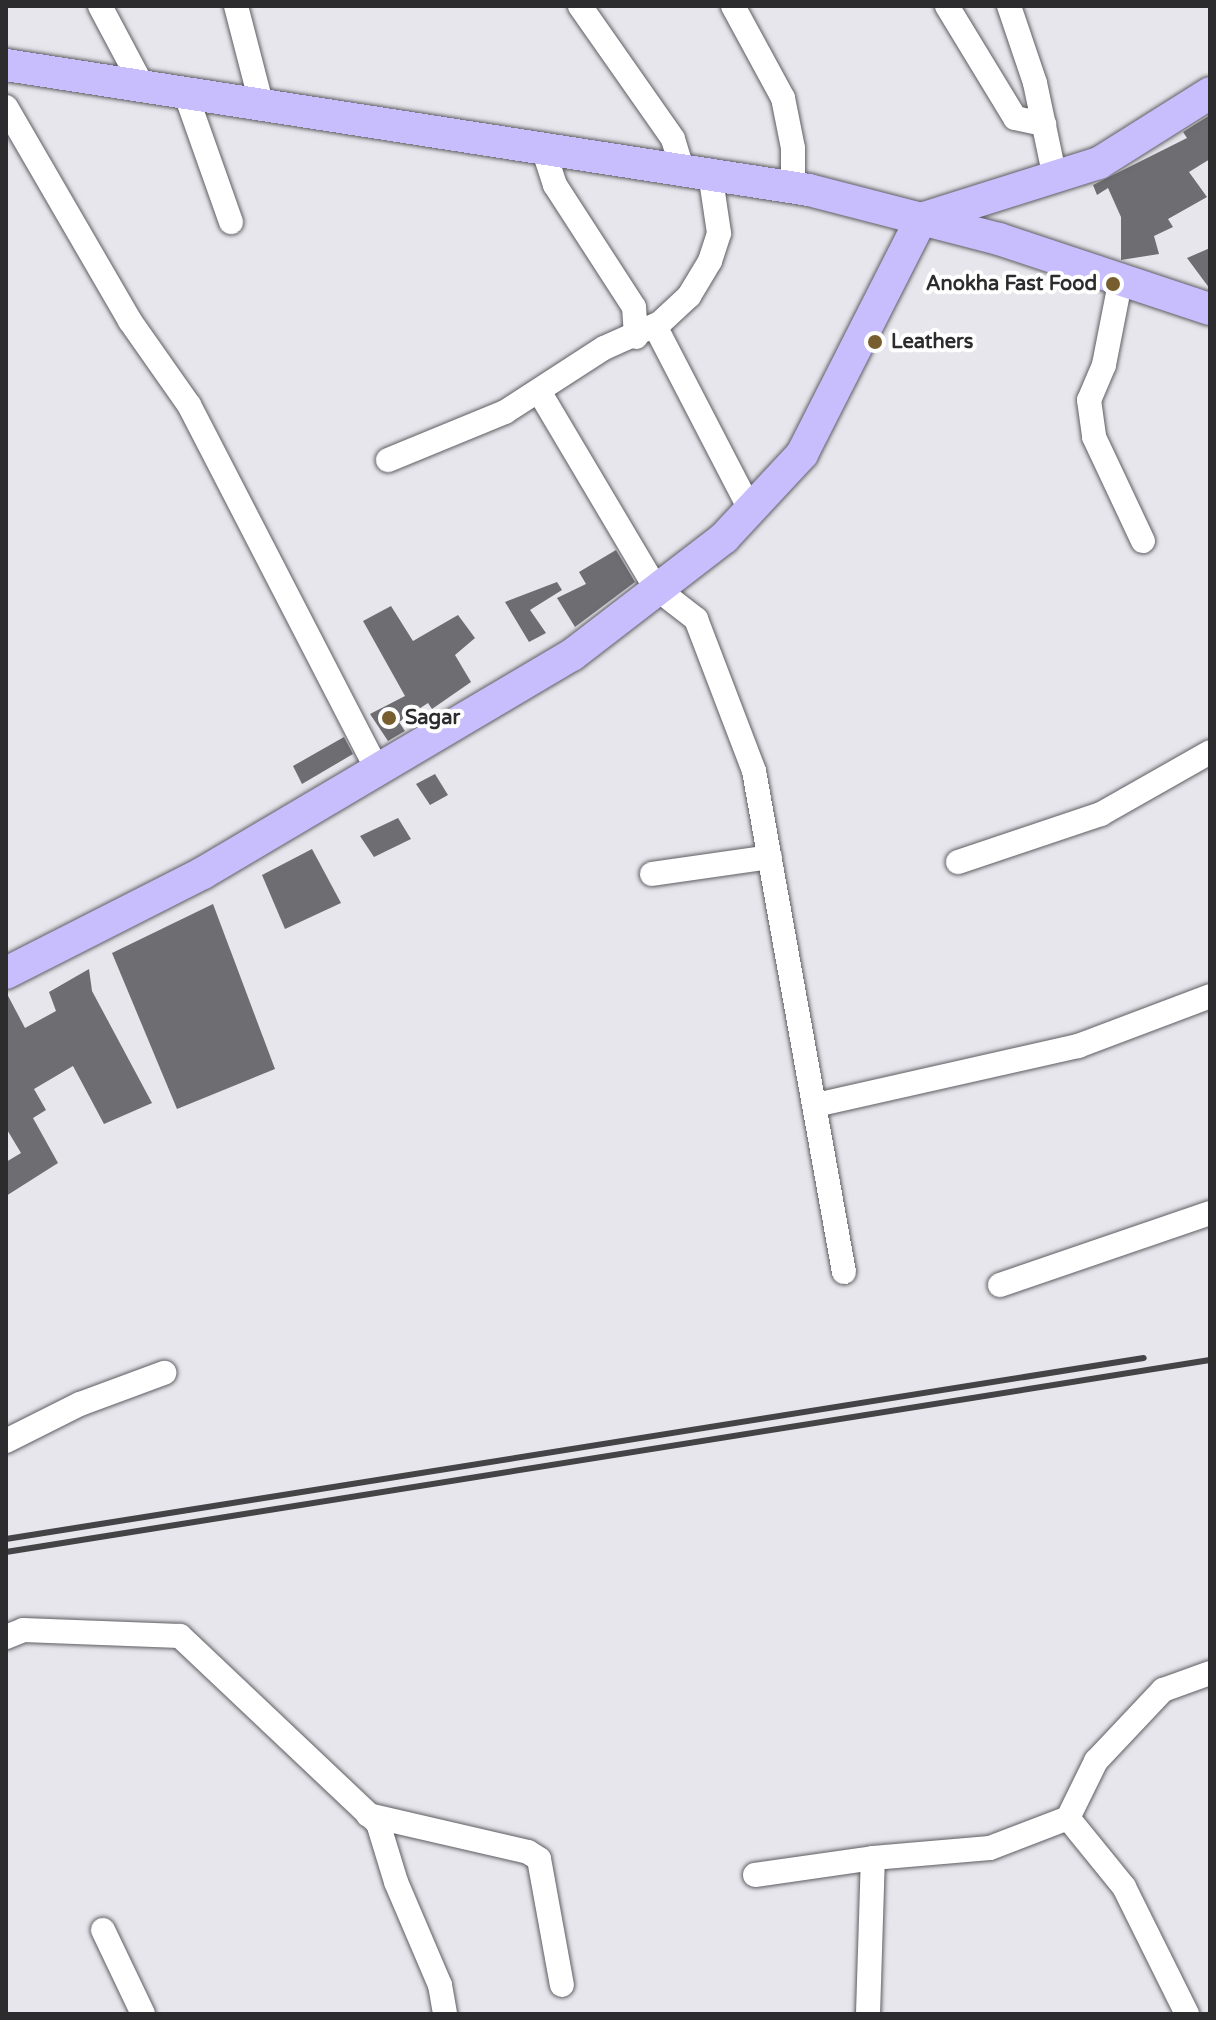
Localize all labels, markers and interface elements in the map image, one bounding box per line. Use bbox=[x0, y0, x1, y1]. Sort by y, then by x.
place label: Anokha Fast Food bbox=[926, 272, 1097, 296]
marker: Anokha Fast Food bbox=[1104, 275, 1122, 293]
place label: Leathers bbox=[891, 330, 973, 354]
marker: Leathers bbox=[866, 333, 884, 351]
place label: Sagar bbox=[405, 706, 460, 730]
marker: Sagar bbox=[380, 709, 398, 727]

